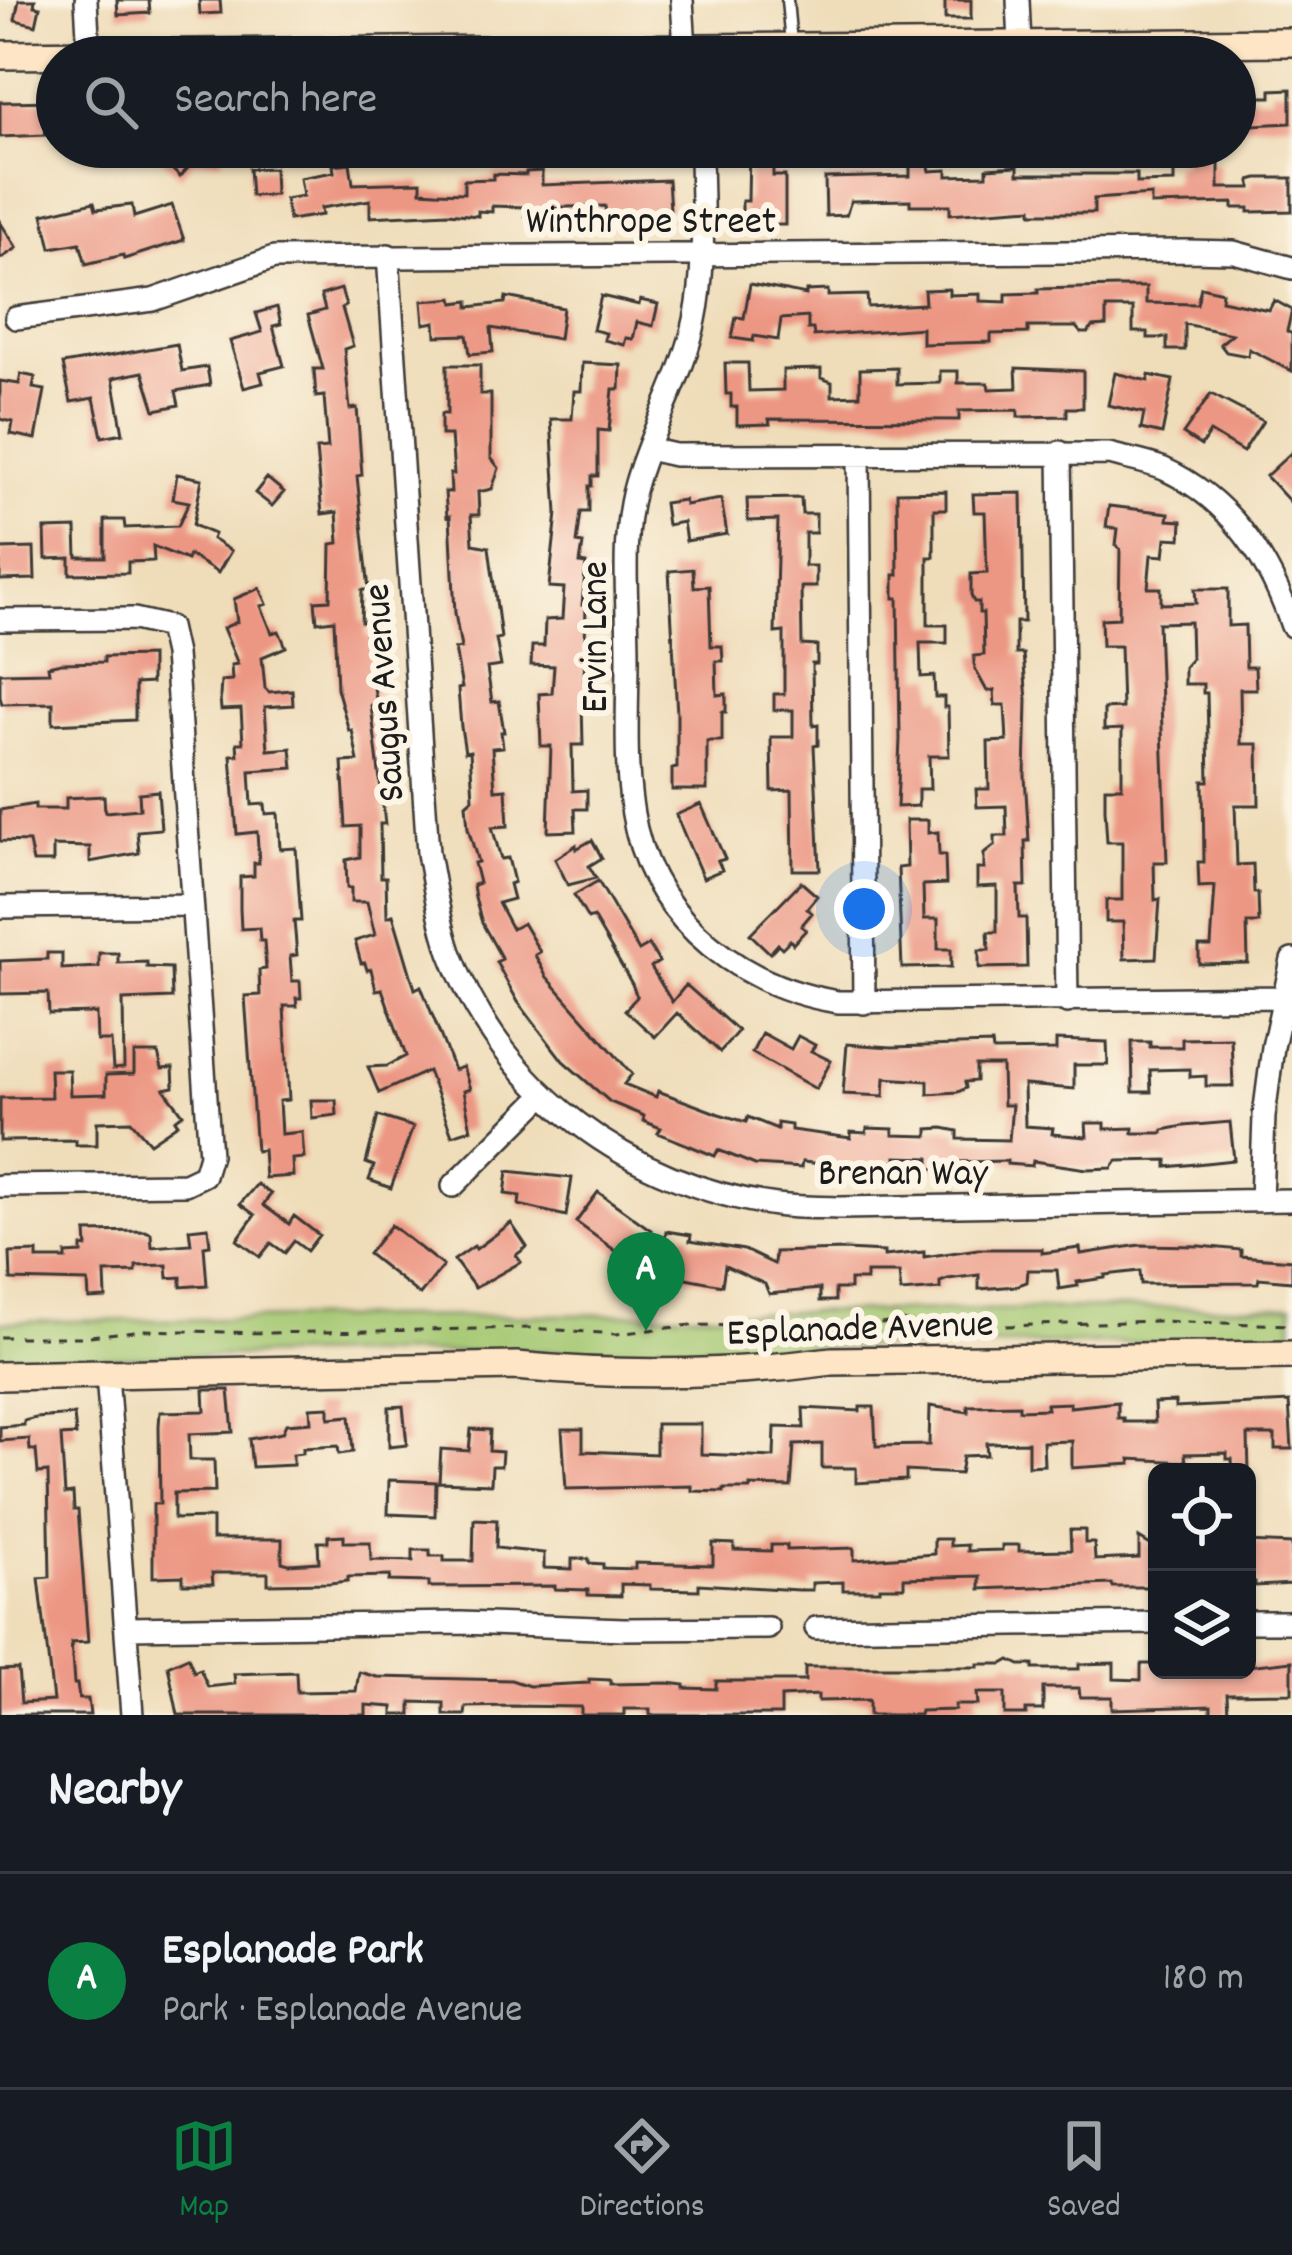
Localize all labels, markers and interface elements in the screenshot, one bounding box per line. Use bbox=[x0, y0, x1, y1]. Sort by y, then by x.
search box bbox=[36, 36, 1256, 168]
icon: search bbox=[78, 69, 144, 135]
text: Search here bbox=[174, 70, 377, 134]
street label: Winthrope Street bbox=[526, 197, 776, 252]
street label: Ervin Lane bbox=[571, 561, 626, 713]
street label: Saugus Avenue bbox=[352, 582, 423, 803]
your location bbox=[834, 879, 894, 939]
street label: Brenan Way bbox=[818, 1149, 989, 1204]
pin: A bbox=[607, 1232, 685, 1331]
street label: Esplanade Avenue bbox=[726, 1299, 995, 1364]
map controls bbox=[1148, 1463, 1256, 1679]
button: locate bbox=[1148, 1463, 1256, 1571]
button: layers bbox=[1148, 1571, 1256, 1679]
text: Nearby bbox=[48, 1757, 181, 1829]
text: Esplanade Park bbox=[162, 1921, 424, 1985]
text: A bbox=[76, 1953, 98, 2008]
text: 180 m bbox=[1163, 1953, 1244, 2008]
text: Park · Esplanade Avenue bbox=[162, 1985, 522, 2040]
tab: Map bbox=[171, 2113, 237, 2232]
tab: Directions bbox=[580, 2113, 705, 2232]
tab: Saved bbox=[1047, 2113, 1121, 2232]

